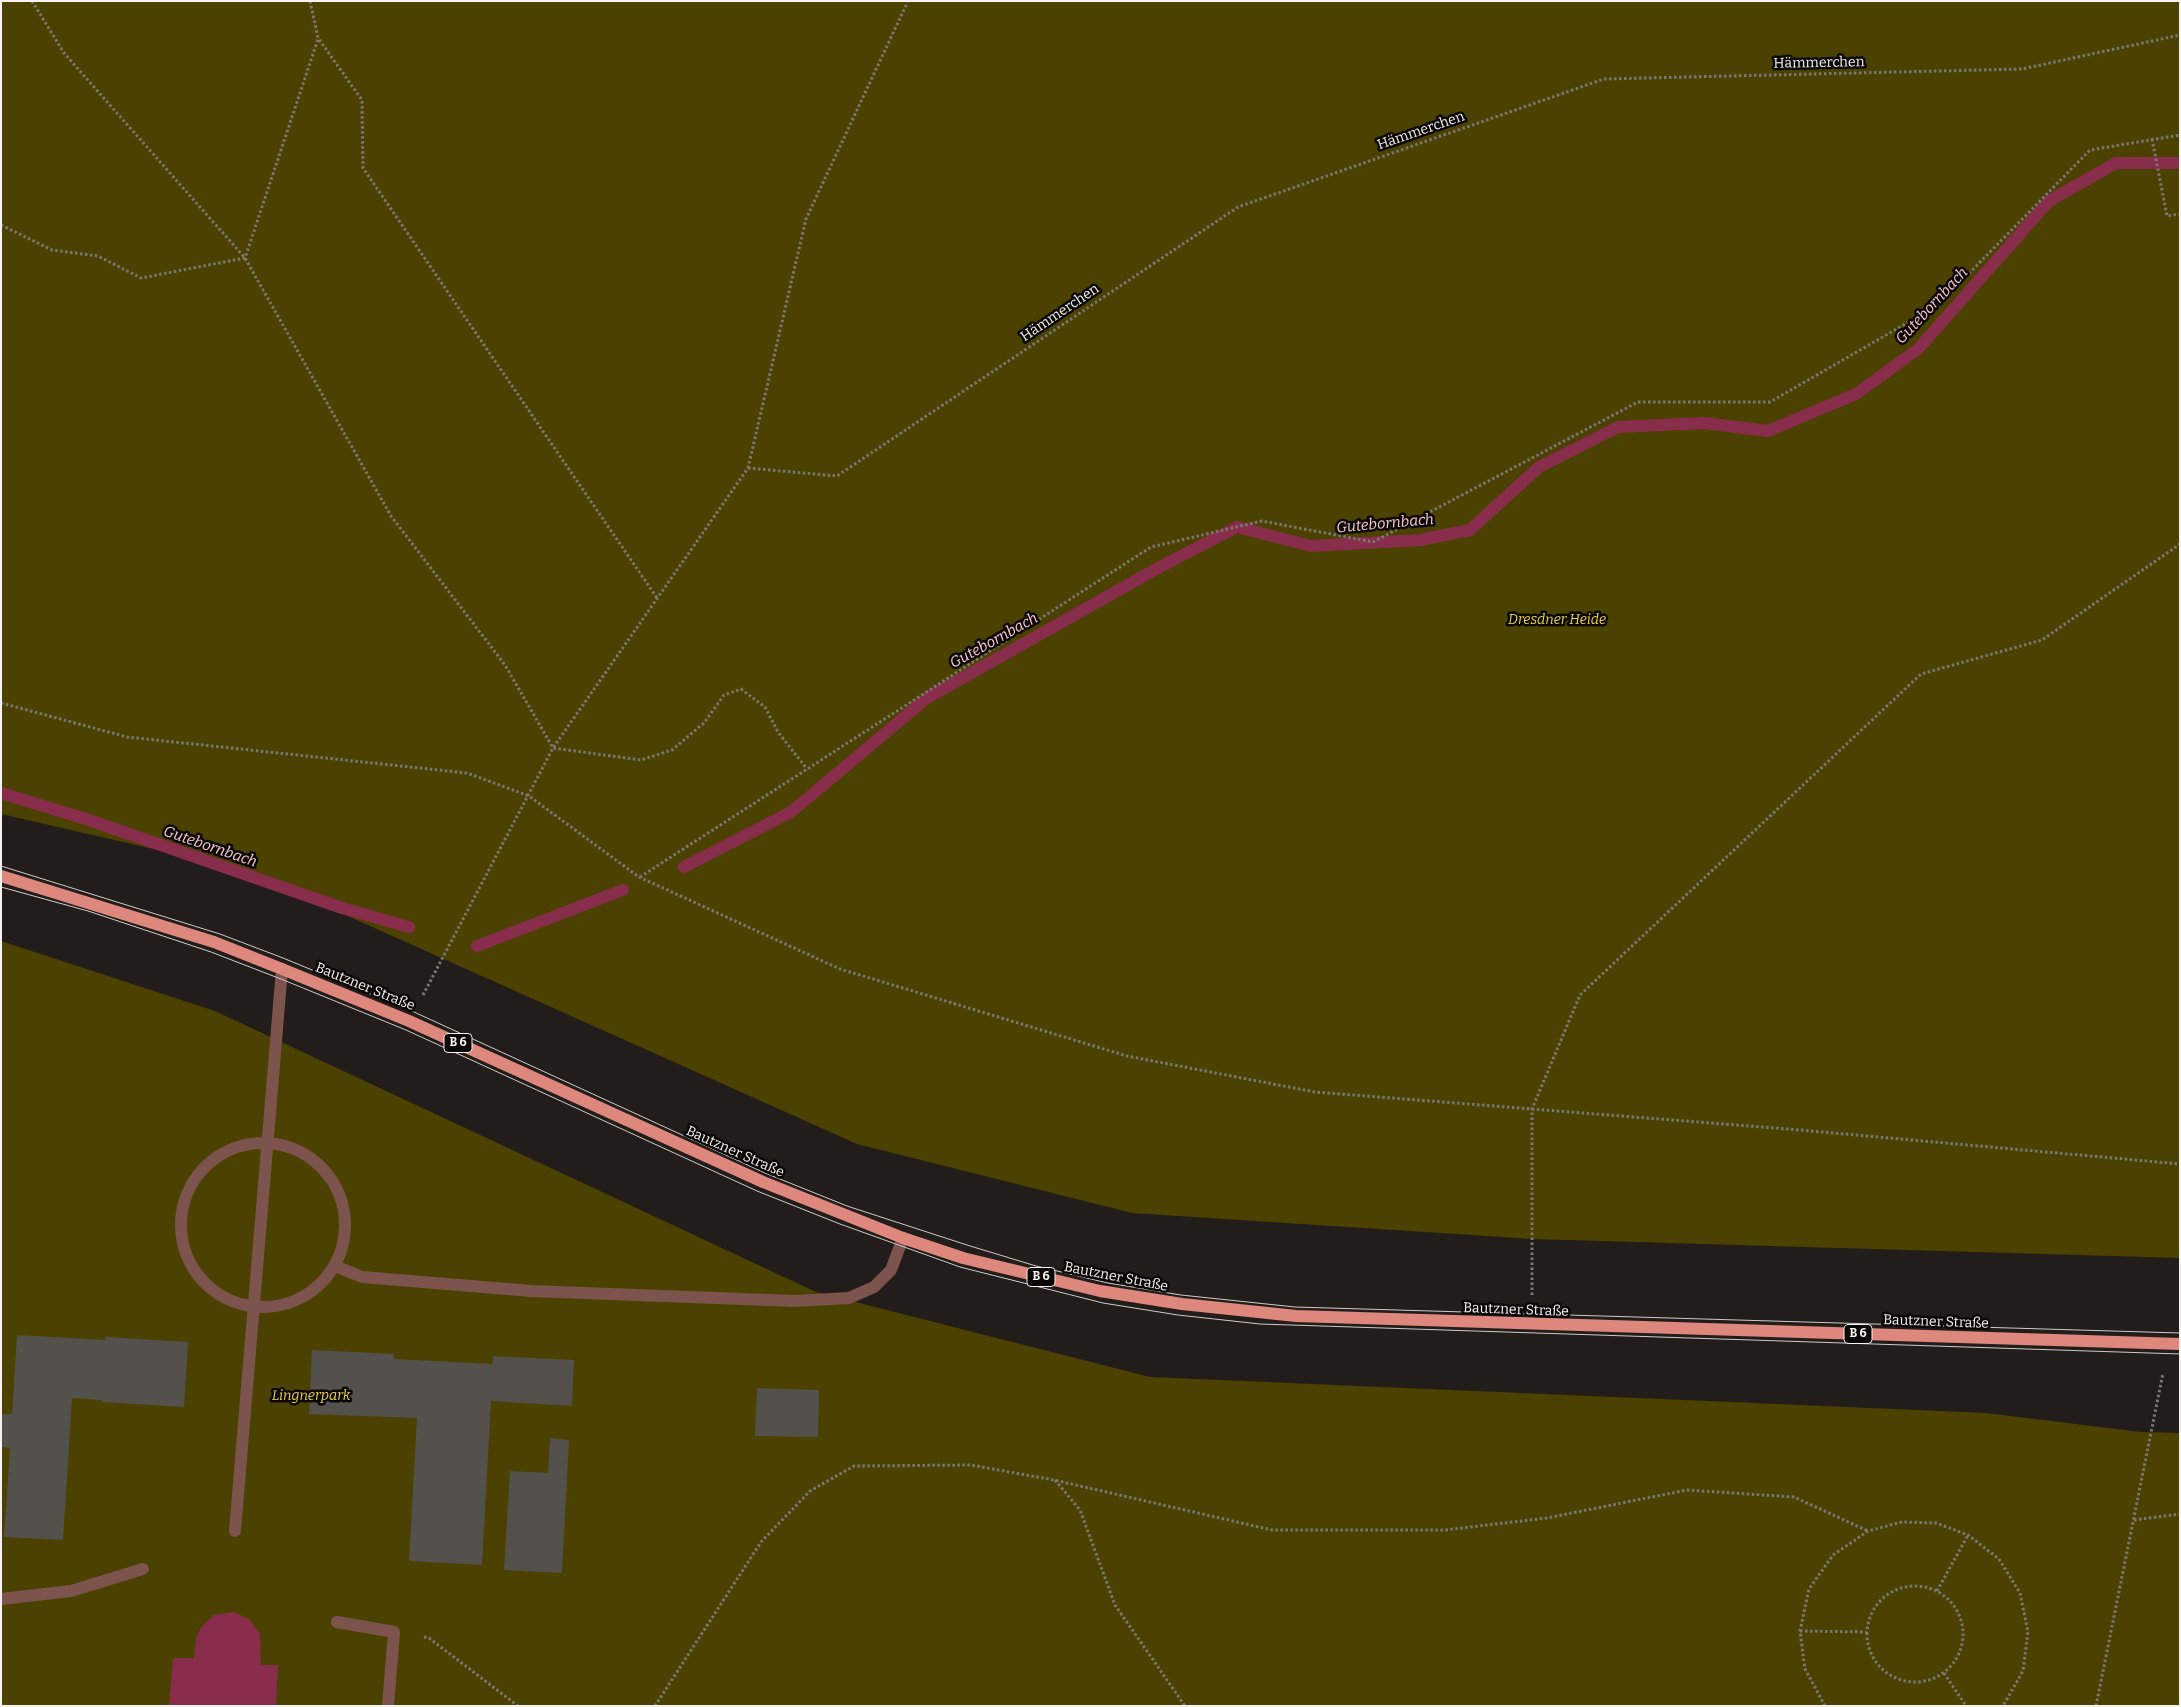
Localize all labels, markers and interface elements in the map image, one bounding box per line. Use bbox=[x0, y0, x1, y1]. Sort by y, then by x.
street label: Hämmerchen bbox=[1773, 54, 1865, 72]
street label: Hämmerchen bbox=[1375, 108, 1467, 154]
water label: Gutebornbach bbox=[1892, 264, 1972, 348]
street label: Hämmerchen bbox=[1018, 281, 1102, 345]
water label: Gutebornbach bbox=[1335, 511, 1435, 537]
water label: Gutebornbach bbox=[947, 609, 1041, 673]
park label: Dresdner Heide bbox=[1508, 612, 1606, 628]
water label: Gutebornbach bbox=[161, 823, 259, 871]
street label: Bautzner Straße bbox=[313, 959, 417, 1015]
road number: B 6 bbox=[444, 1034, 472, 1052]
street label: Bautzner Straße bbox=[683, 1123, 787, 1181]
street label: Bautzner Straße bbox=[1063, 1259, 1169, 1295]
road number: B 6 bbox=[1027, 1268, 1055, 1286]
street label: Bautzner Straße bbox=[1463, 1300, 1569, 1320]
street label: Bautzner Straße bbox=[1883, 1312, 1989, 1332]
road number: B 6 bbox=[1844, 1325, 1872, 1344]
park label: Lingnerpark bbox=[272, 1388, 350, 1404]

